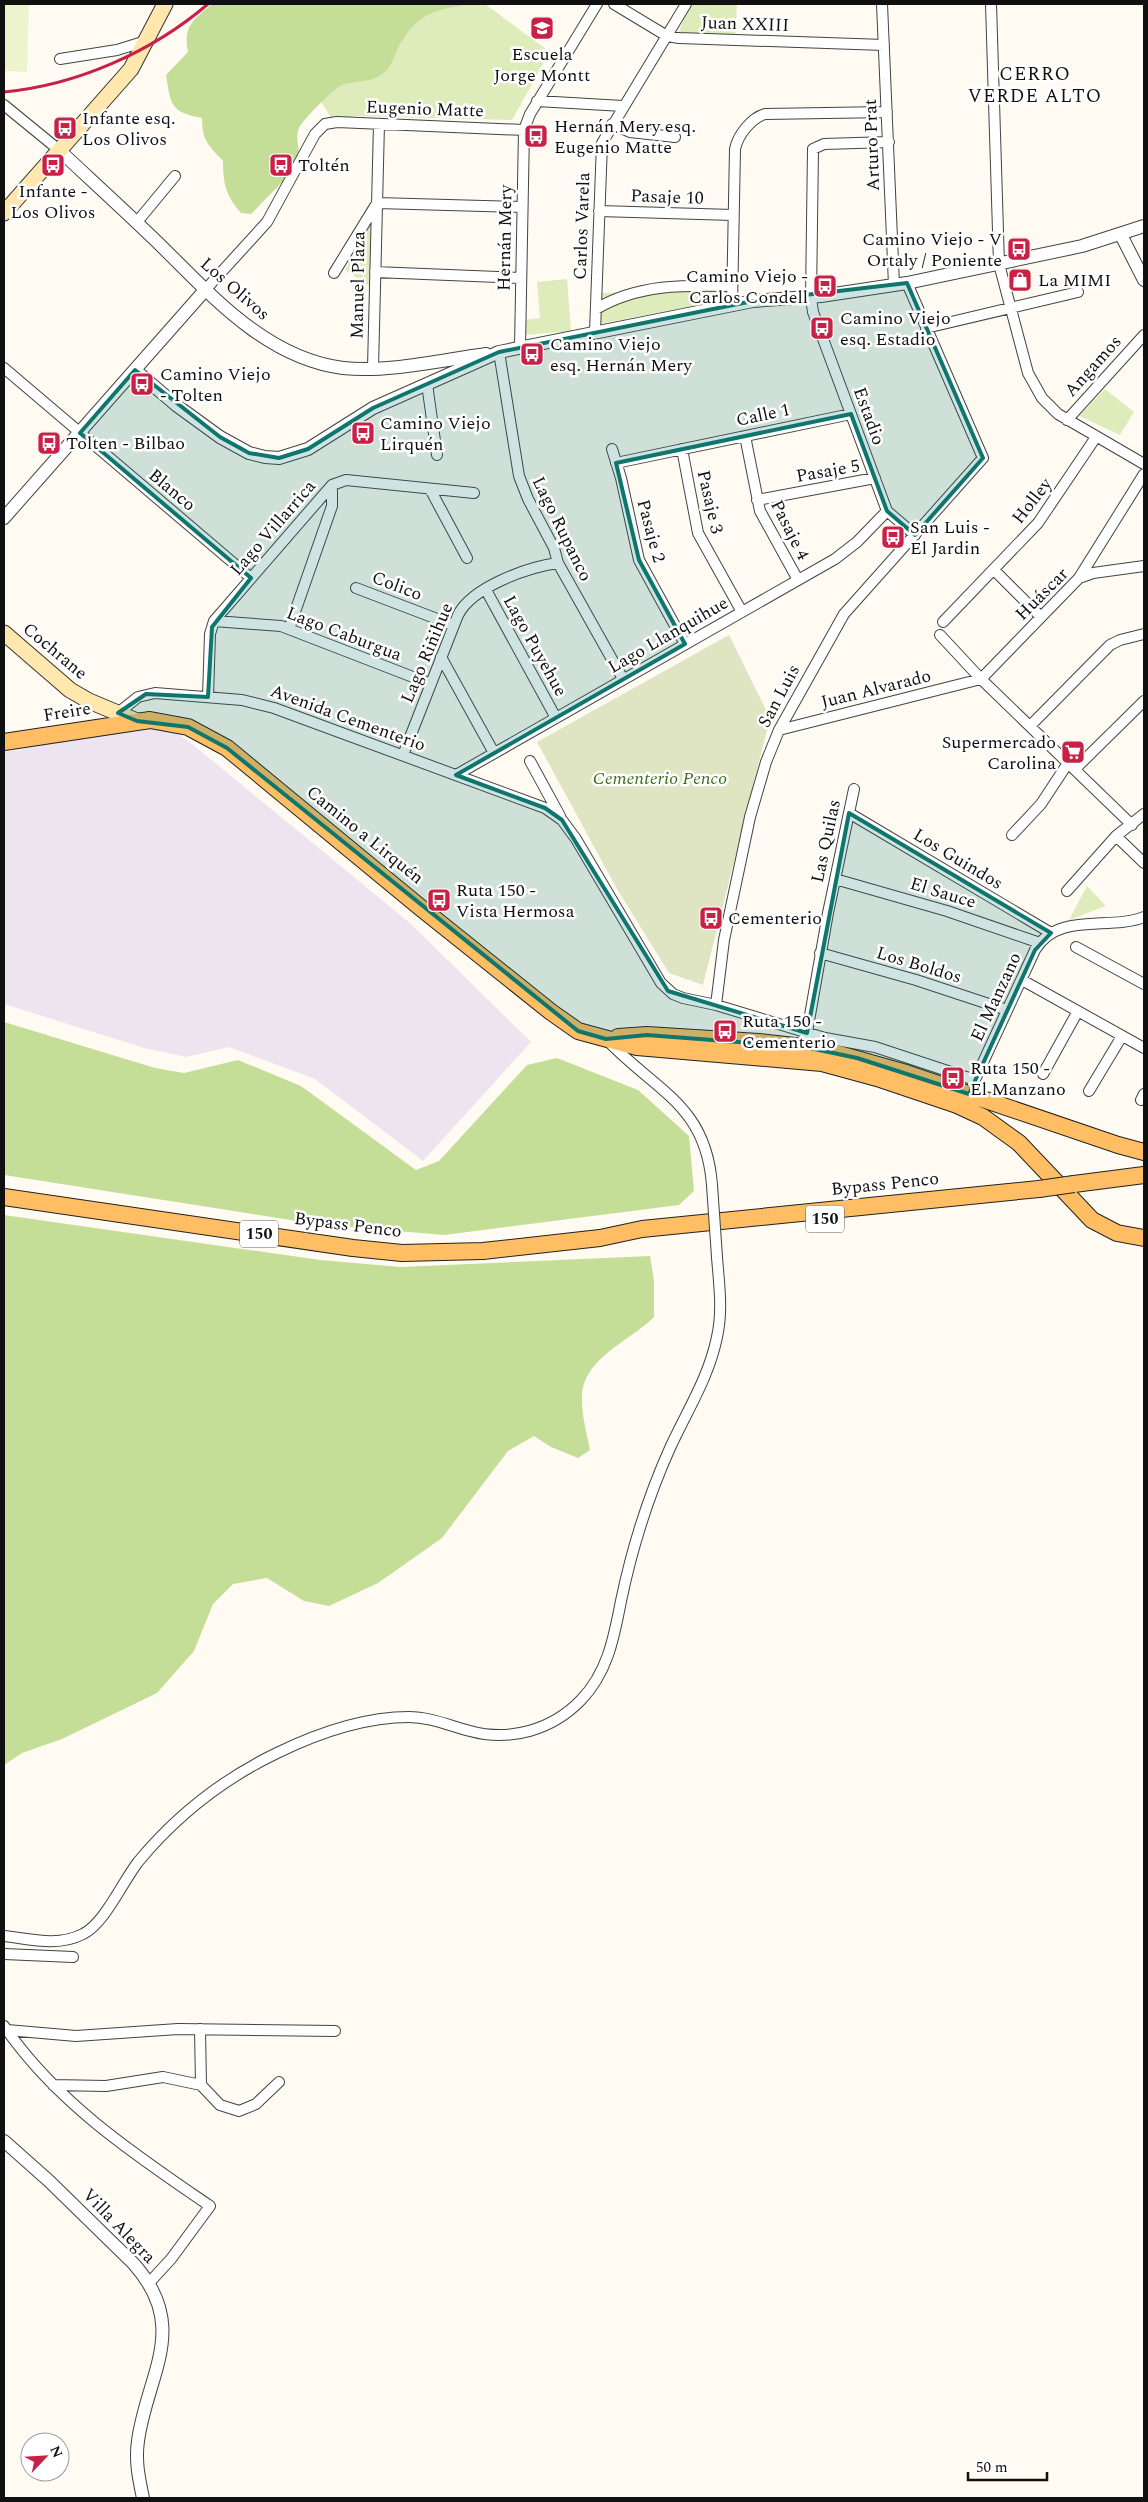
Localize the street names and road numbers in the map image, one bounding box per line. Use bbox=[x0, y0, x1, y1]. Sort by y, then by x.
street label: Juan XXIII bbox=[700, 9, 790, 39]
street label: Eugenio Matte bbox=[366, 93, 484, 125]
street label: Arturo Prat bbox=[857, 98, 887, 192]
street label: Carlos Varela bbox=[567, 172, 597, 280]
street label: Pasaje 10 bbox=[630, 182, 704, 212]
street label: Hernán Mery bbox=[491, 183, 519, 291]
street label: Manuel Plaza bbox=[344, 231, 372, 339]
street label: Los Olivos bbox=[194, 251, 276, 327]
street label: Angamos bbox=[1058, 329, 1128, 403]
street label: Estadio bbox=[846, 383, 892, 449]
street label: Calle 1 bbox=[734, 396, 792, 434]
street label: Pasaje 5 bbox=[794, 452, 862, 490]
street label: Blanco bbox=[142, 462, 202, 518]
street label: Pasaje 3 bbox=[690, 468, 730, 536]
street label: Holley bbox=[1005, 471, 1060, 530]
street label: Lago Rupanco bbox=[525, 472, 599, 586]
street label: Lago Villarrica bbox=[224, 474, 323, 582]
street label: Pasaje 4 bbox=[763, 495, 817, 565]
street label: Pasaje 2 bbox=[630, 496, 672, 566]
street label: Huáscar bbox=[1009, 561, 1075, 627]
street label: Colico bbox=[368, 564, 426, 608]
street label: Lago Puyehue bbox=[496, 590, 574, 702]
street label: Lago Llanquihue bbox=[603, 590, 733, 680]
street label: Lago Riñihue bbox=[394, 599, 460, 707]
street label: Lago Caburgua bbox=[282, 600, 406, 668]
street label: Cochrane bbox=[17, 616, 93, 686]
street label: San Luis bbox=[751, 659, 807, 733]
street label: Juan Alvarado bbox=[818, 662, 934, 716]
street label: Avenida Cementerio bbox=[267, 677, 429, 759]
street label: Freire bbox=[41, 695, 93, 729]
street label: Camino a Lirquén bbox=[300, 779, 430, 891]
street label: Las Quilas bbox=[804, 797, 848, 885]
street label: Los Guindos bbox=[908, 821, 1008, 897]
street label: El Sauce bbox=[907, 870, 979, 916]
street label: Los Boldos bbox=[873, 939, 965, 991]
street label: El Manzano bbox=[964, 948, 1028, 1046]
street label: Bypass Penco bbox=[830, 1165, 940, 1203]
street label: Bypass Penco bbox=[293, 1205, 403, 1245]
road number: 150 bbox=[806, 1206, 844, 1232]
road number: 150 bbox=[240, 1220, 278, 1248]
street label: Villa Alegra bbox=[76, 2182, 162, 2270]

